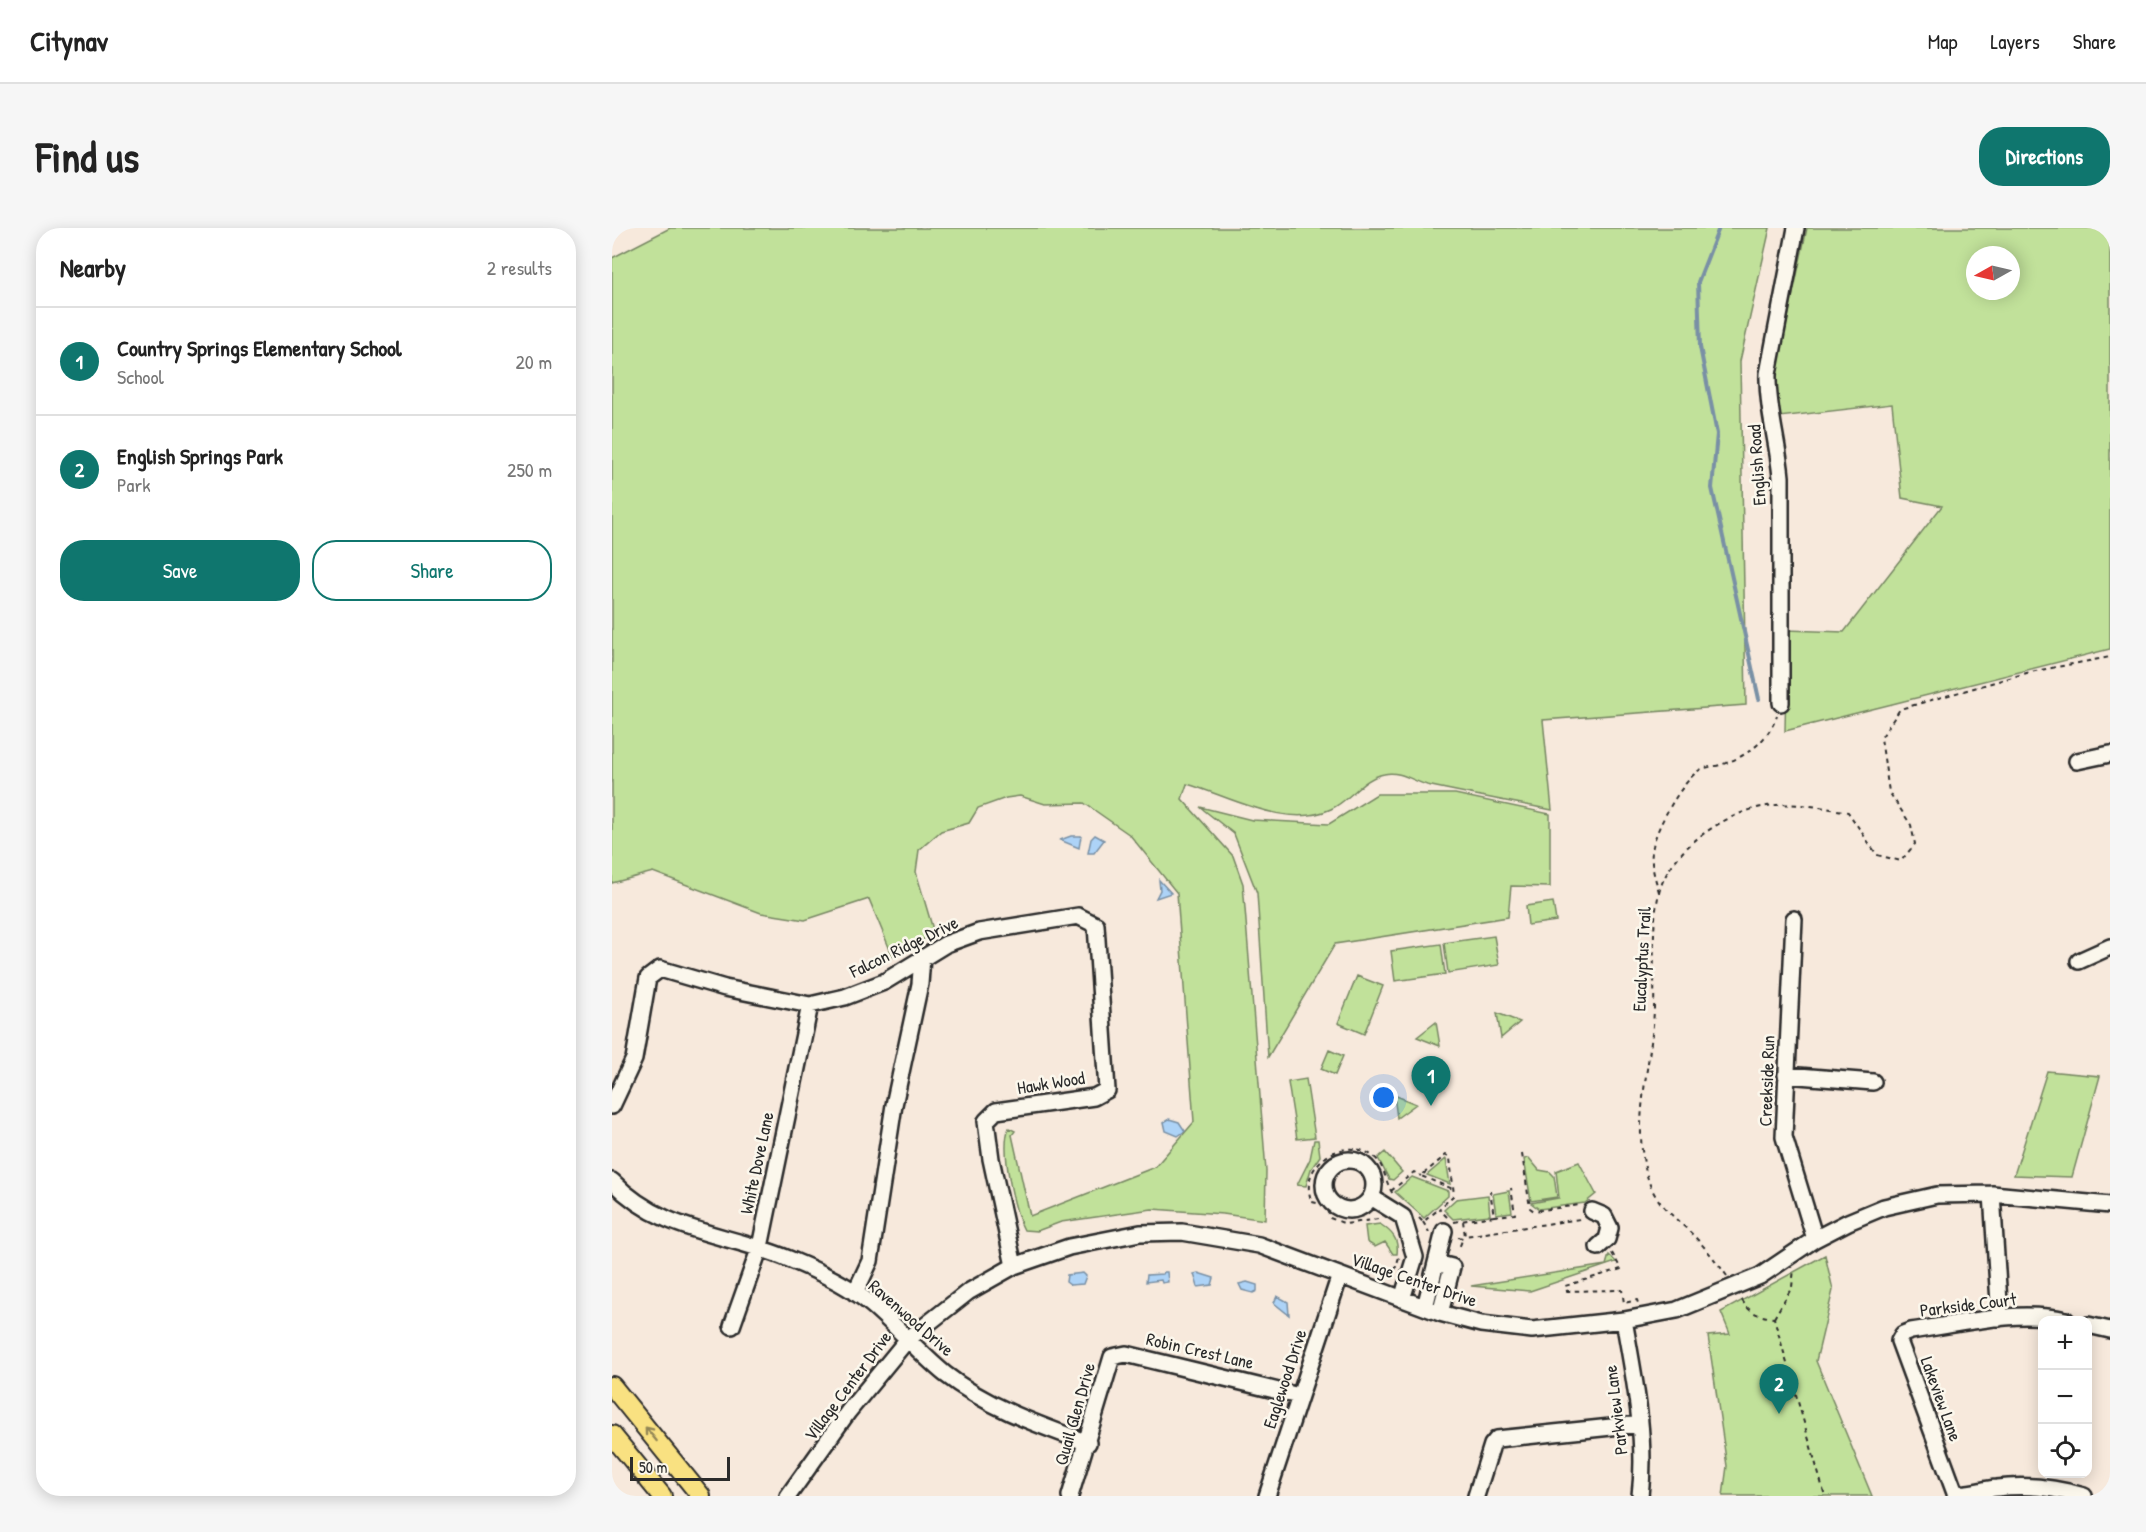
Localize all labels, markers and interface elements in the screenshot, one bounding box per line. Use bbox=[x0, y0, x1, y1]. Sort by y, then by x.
text: Citynav bbox=[30, 22, 108, 60]
text: Map bbox=[1928, 27, 1957, 56]
text: Layers bbox=[1990, 27, 2040, 56]
text: Share bbox=[2073, 27, 2116, 56]
button: Directions bbox=[1979, 127, 2110, 186]
text: Find us bbox=[36, 128, 139, 185]
north arrow bbox=[1966, 246, 2020, 300]
text: Nearby bbox=[60, 250, 126, 285]
text: 2 results bbox=[487, 254, 552, 281]
text: Country Springs Elementary School bbox=[117, 333, 402, 363]
text: 1 bbox=[76, 348, 83, 375]
text: 20 m bbox=[515, 348, 552, 375]
text: School bbox=[117, 363, 164, 390]
street label: English Road bbox=[1741, 424, 1772, 506]
text: English Springs Park bbox=[117, 441, 283, 471]
text: 2 bbox=[75, 456, 84, 483]
text: 250 m bbox=[507, 456, 552, 483]
text: Park bbox=[117, 471, 150, 498]
button: Save bbox=[60, 540, 300, 601]
button: Share bbox=[312, 540, 552, 601]
street label: Eucalyptus Trail bbox=[1626, 906, 1657, 1012]
street label: Falcon Ridge Drive bbox=[845, 910, 962, 984]
street label: Creekside Run bbox=[1752, 1035, 1781, 1127]
pin: 1 bbox=[1412, 1056, 1450, 1106]
street label: Hawk Wood bbox=[1015, 1065, 1086, 1100]
your location bbox=[1369, 1083, 1398, 1112]
street label: White Dove Lane bbox=[734, 1110, 780, 1216]
street label: Village Center Drive bbox=[1348, 1246, 1481, 1313]
street label: Ravenwood Drive bbox=[863, 1274, 959, 1362]
street label: Parkside Court bbox=[1918, 1286, 2018, 1323]
map controls bbox=[2038, 1316, 2092, 1478]
button: + bbox=[2038, 1316, 2092, 1370]
street label: Village Center Drive bbox=[798, 1326, 897, 1446]
street label: Robin Crest Lane bbox=[1144, 1326, 1256, 1375]
street label: Eaglewood Drive bbox=[1257, 1326, 1312, 1432]
street label: Lakeview Lane bbox=[1915, 1353, 1968, 1445]
street label: Quail Glen Drive bbox=[1048, 1360, 1101, 1468]
street label: Parkview Lane bbox=[1598, 1364, 1633, 1456]
pin: 2 bbox=[1760, 1364, 1798, 1414]
button: − bbox=[2038, 1370, 2092, 1424]
button: locate bbox=[2038, 1424, 2092, 1478]
one-way arrow bbox=[644, 1427, 658, 1442]
scale bar bbox=[630, 1454, 730, 1482]
text: 50 m bbox=[639, 1456, 668, 1478]

